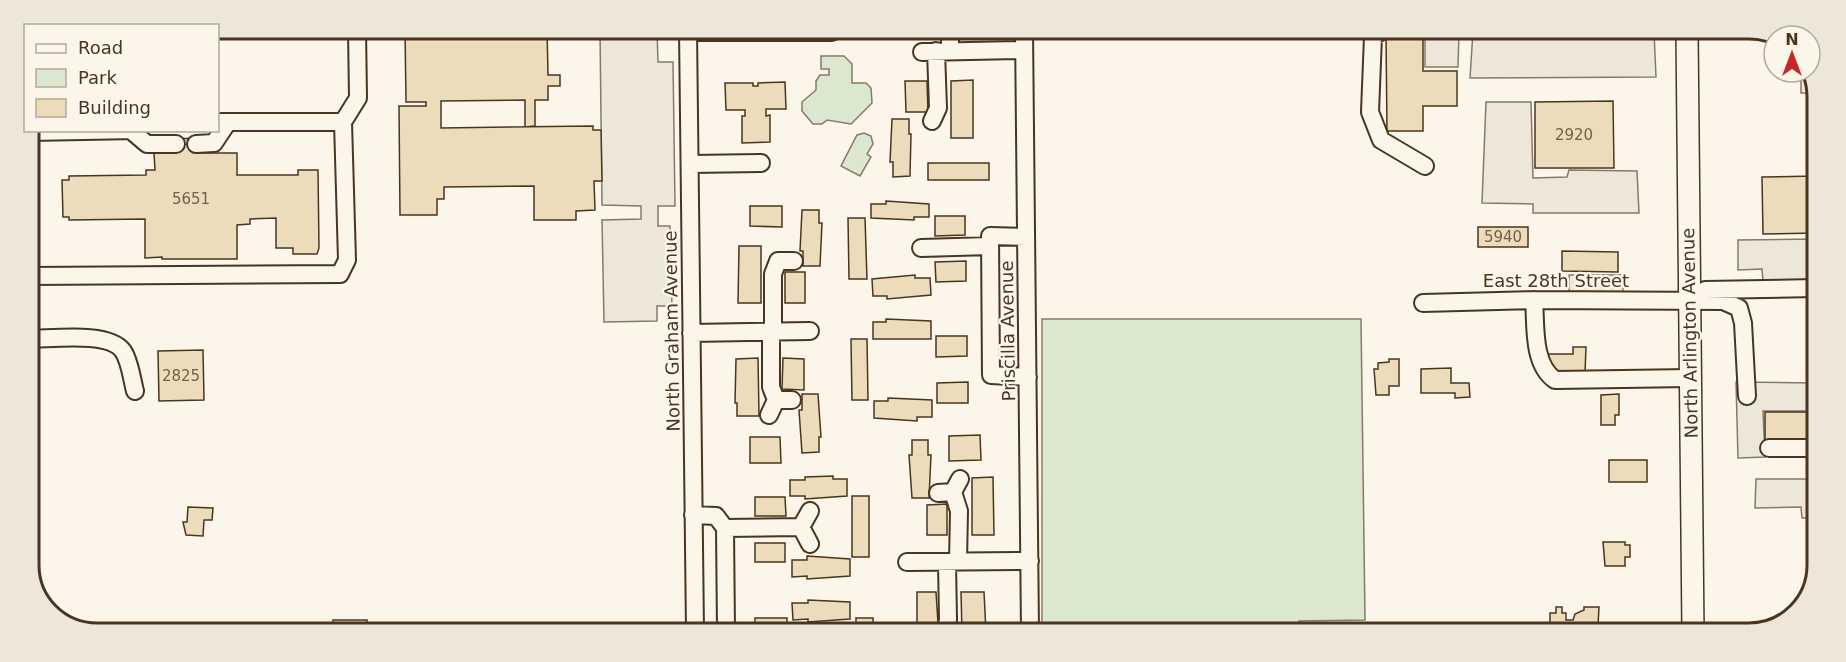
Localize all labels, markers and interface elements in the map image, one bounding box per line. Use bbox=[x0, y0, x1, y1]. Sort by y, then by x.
legend bbox=[24, 24, 219, 132]
north arrow bbox=[1762, 24, 1822, 84]
text: N bbox=[1785, 30, 1799, 49]
text: Road bbox=[78, 37, 123, 58]
text: Park bbox=[78, 67, 117, 88]
text: Building bbox=[78, 97, 151, 118]
house number: 2920 bbox=[1555, 126, 1593, 144]
house number: 5651 bbox=[172, 190, 210, 208]
street label: North Arlington Avenue bbox=[1677, 227, 1702, 439]
house number: 5940 bbox=[1484, 228, 1522, 246]
street label: North Graham Avenue bbox=[659, 230, 684, 432]
street label: Priscilla Avenue bbox=[996, 260, 1019, 402]
street label: East 28th Street bbox=[1483, 270, 1629, 291]
house number: 2825 bbox=[162, 367, 200, 385]

